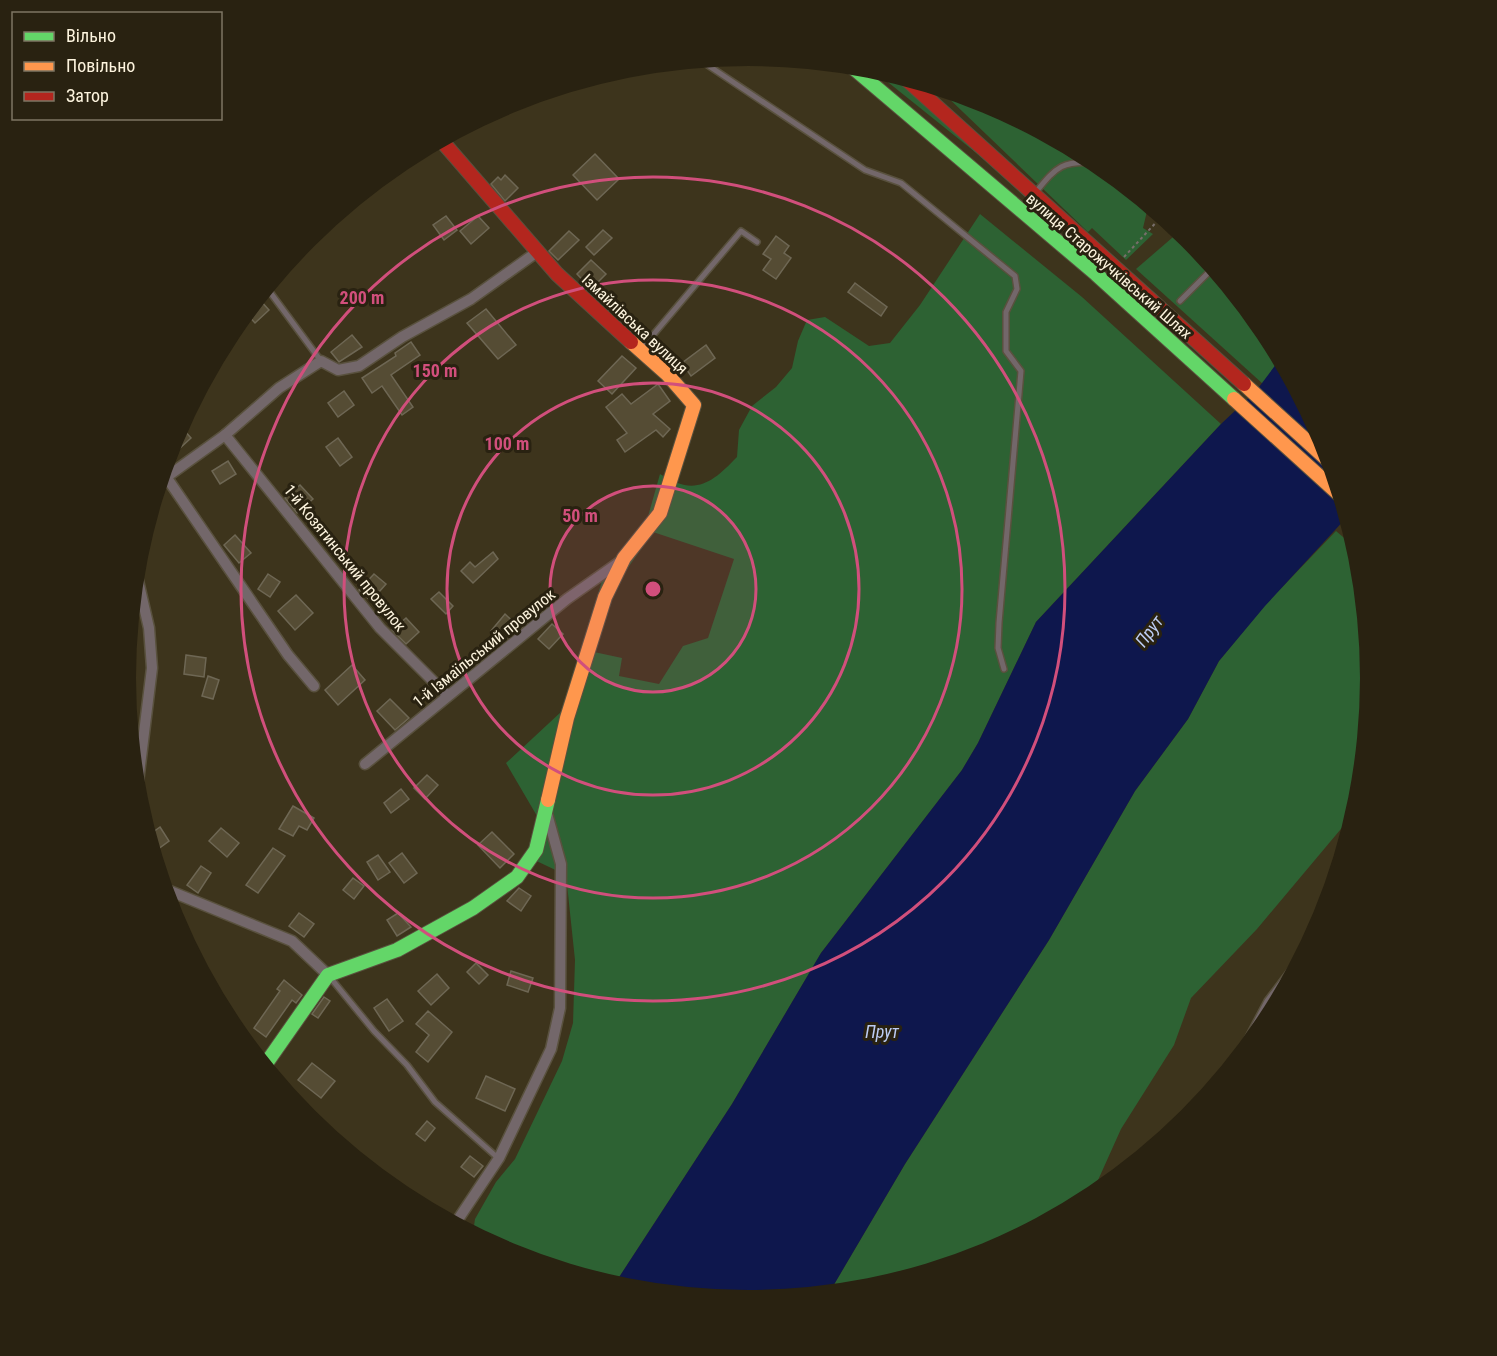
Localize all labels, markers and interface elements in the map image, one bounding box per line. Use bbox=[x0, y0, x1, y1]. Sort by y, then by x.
legend bbox=[12, 12, 222, 120]
text: Вільно bbox=[66, 25, 116, 46]
text: Повільно bbox=[66, 55, 135, 76]
text: Затор bbox=[66, 85, 109, 106]
street label: вулиця Старожучківський Шлях bbox=[1022, 189, 1196, 343]
street label: Ізмайлівська вулиця bbox=[578, 270, 692, 378]
text: 200 m bbox=[340, 287, 384, 308]
text: 150 m bbox=[413, 360, 457, 381]
text: 100 m bbox=[485, 433, 529, 454]
street label: 1-й Козятинський провулок bbox=[280, 481, 410, 635]
text: 50 m bbox=[562, 505, 598, 526]
centre of rings bbox=[643, 579, 663, 599]
street label: 1-й Ізмаїльський провулок bbox=[409, 585, 559, 711]
water label: Прут bbox=[1130, 611, 1168, 651]
water label: Прут bbox=[865, 1021, 900, 1042]

